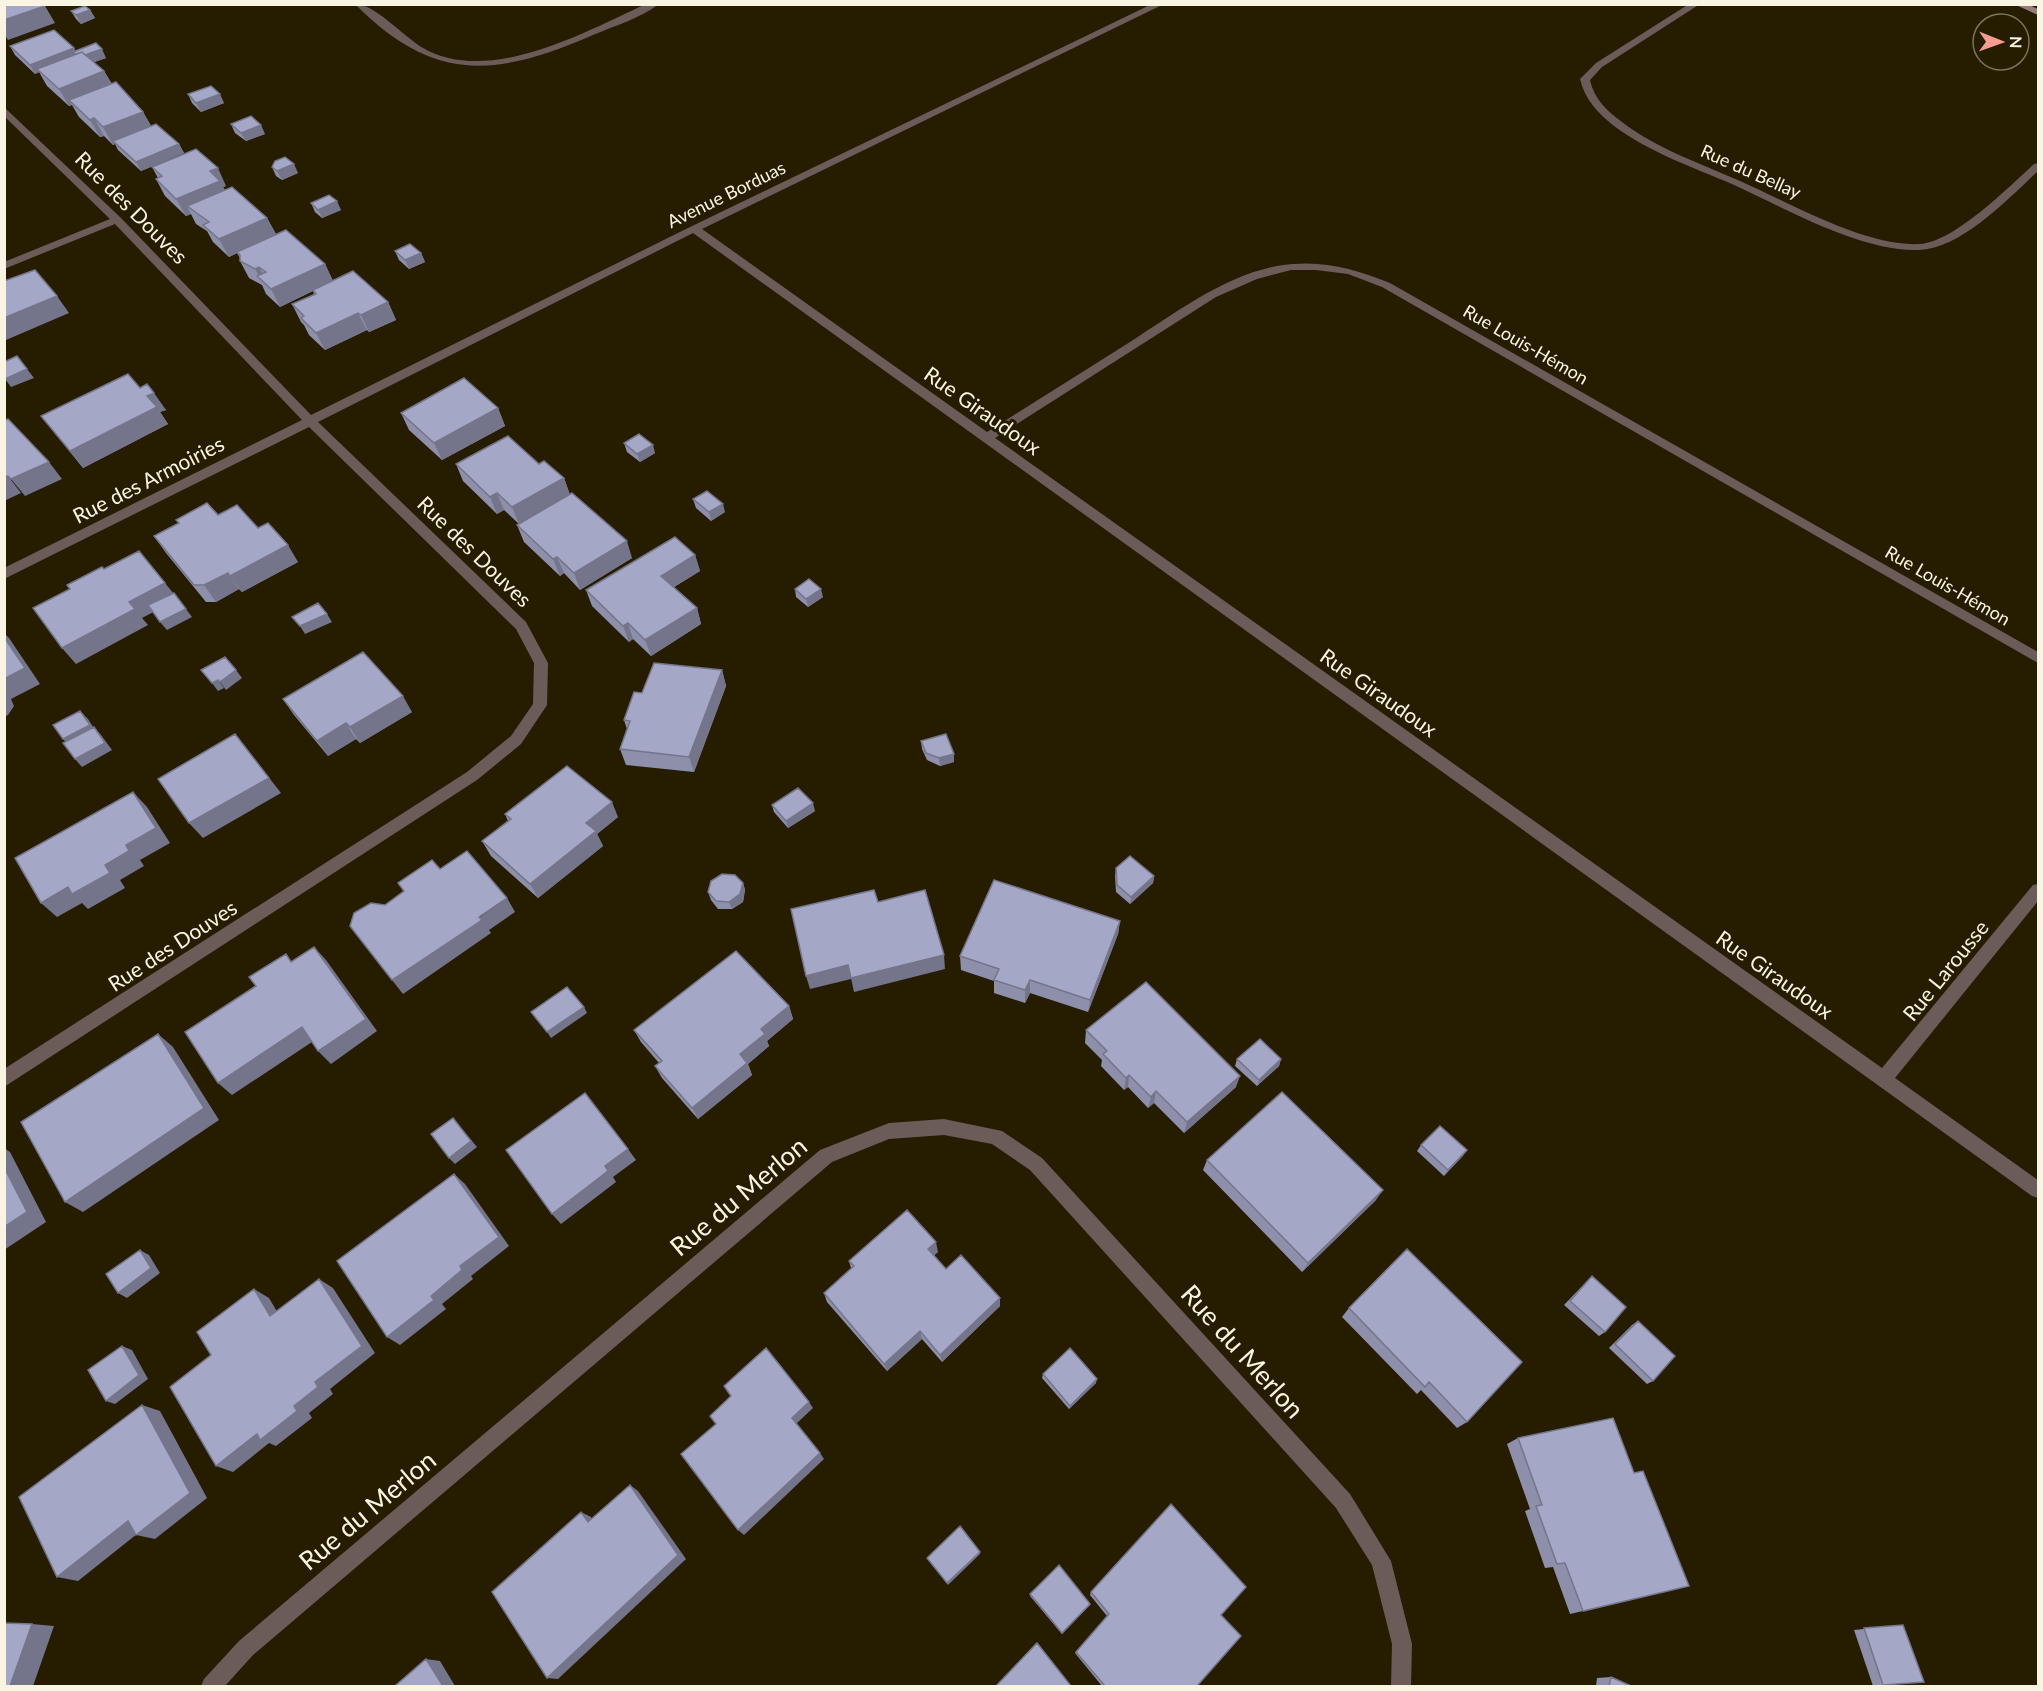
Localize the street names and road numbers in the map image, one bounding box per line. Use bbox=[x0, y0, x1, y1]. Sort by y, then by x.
street label: Rue du Bellay bbox=[1698, 139, 1805, 203]
street label: Rue des Douves bbox=[71, 146, 193, 268]
street label: Avenue Borduas bbox=[663, 156, 789, 232]
street label: Rue Louis-Hémon bbox=[1460, 299, 1592, 389]
street label: Rue Giraudoux bbox=[920, 361, 1047, 460]
street label: Rue des Armoiries bbox=[68, 430, 228, 528]
street label: Rue des Douves bbox=[413, 490, 537, 612]
street label: Rue Louis-Hémon bbox=[1882, 540, 2014, 630]
street label: Rue Giraudoux bbox=[1316, 643, 1443, 742]
street label: Rue des Douves bbox=[103, 894, 241, 996]
street label: Rue Larousse bbox=[1897, 915, 1993, 1025]
street label: Rue Giraudoux bbox=[1712, 925, 1839, 1024]
street label: Rue du Merlon bbox=[663, 1130, 813, 1262]
street label: Rue du Merlon bbox=[1175, 1278, 1311, 1424]
street label: Rue du Merlon bbox=[292, 1444, 442, 1576]

